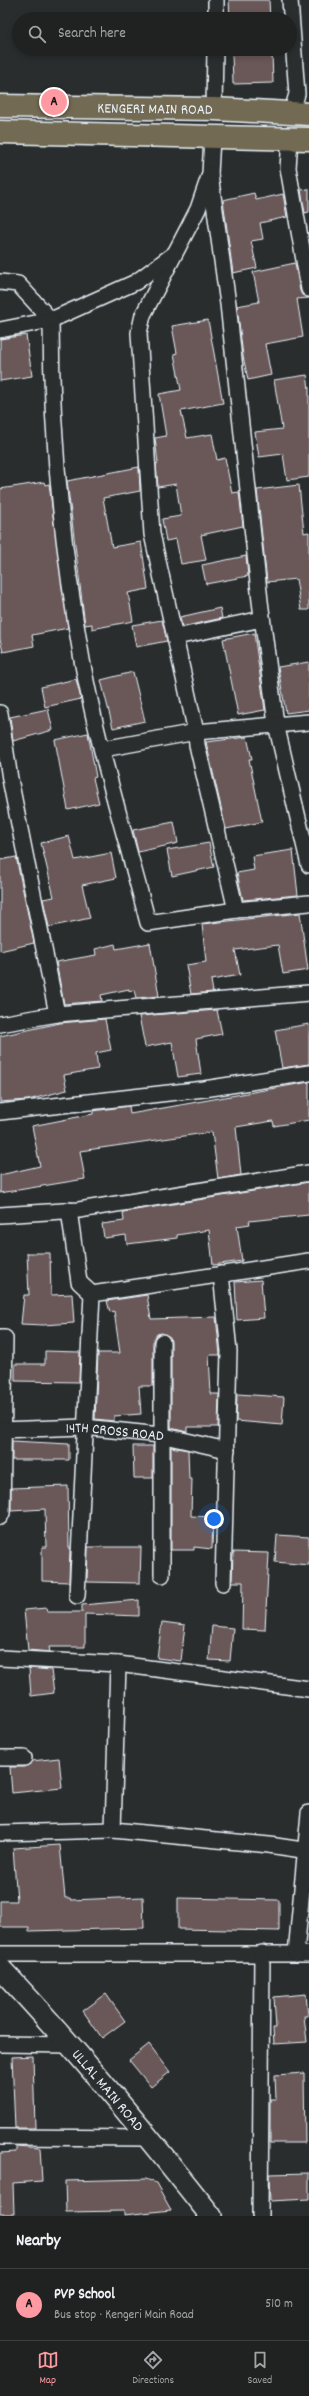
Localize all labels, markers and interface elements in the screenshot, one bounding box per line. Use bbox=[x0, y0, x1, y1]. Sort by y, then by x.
search box bbox=[12, 12, 297, 56]
icon: search bbox=[26, 23, 48, 45]
text: Search here bbox=[58, 23, 126, 45]
pin: A bbox=[41, 87, 67, 117]
street label: KENGERI MAIN ROAD bbox=[97, 98, 213, 122]
street label: 14TH CROSS ROAD bbox=[65, 1418, 165, 1448]
your location bbox=[204, 1509, 224, 1529]
street label: ULLAL MAIN ROAD bbox=[66, 2045, 148, 2137]
text: Nearby bbox=[16, 2230, 60, 2254]
text: PVP School bbox=[54, 2284, 115, 2306]
text: A bbox=[25, 2295, 33, 2314]
text: 510 m bbox=[265, 2295, 293, 2314]
text: Bus stop · Kengeri Main Road bbox=[54, 2306, 194, 2325]
tab: Map bbox=[37, 2349, 59, 2389]
tab: Directions bbox=[132, 2349, 174, 2389]
tab: Saved bbox=[248, 2349, 272, 2389]

